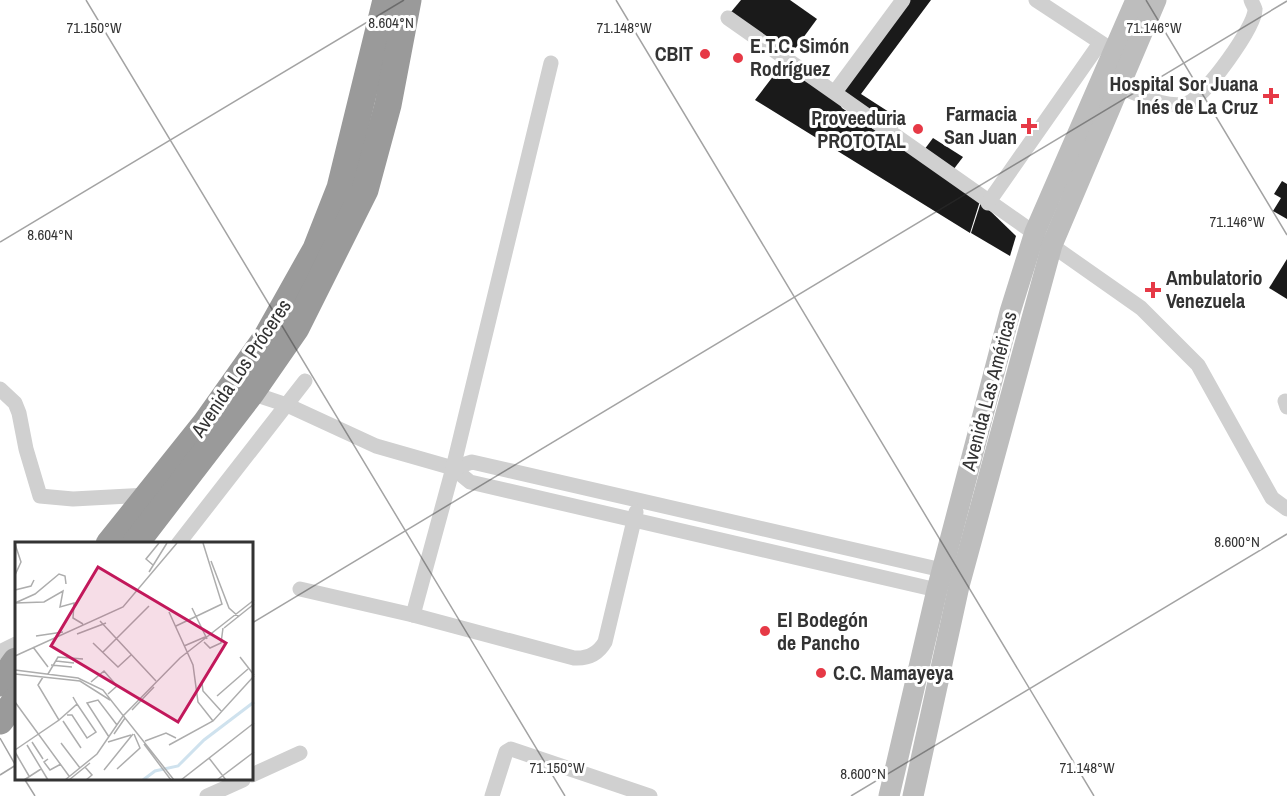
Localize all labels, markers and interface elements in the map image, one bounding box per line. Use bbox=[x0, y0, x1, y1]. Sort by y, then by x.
text: 8.604°N bbox=[368, 12, 414, 33]
text: 71.150°W bbox=[66, 17, 122, 38]
text: 71.148°W bbox=[596, 17, 652, 38]
text: 71.146°W bbox=[1126, 17, 1182, 38]
place label: E.T.C. Simón Rodríguez bbox=[750, 32, 849, 82]
place label: CBIT bbox=[655, 40, 693, 67]
marker: CBIT bbox=[698, 47, 712, 61]
marker: E.T.C. Simón Rodríguez bbox=[731, 51, 745, 65]
place label: Hospital Sor Juana Inés de La Cruz bbox=[1109, 70, 1258, 120]
marker: Hospital Sor Juana Inés de La Cruz bbox=[1262, 87, 1280, 105]
place label: Farmacia San Juan bbox=[944, 100, 1017, 150]
place label: Proveeduria PROTOTAL bbox=[811, 104, 906, 154]
marker: Farmacia San Juan bbox=[1022, 119, 1036, 133]
marker: Proveeduria PROTOTAL bbox=[911, 122, 925, 136]
text: 71.146°W bbox=[1209, 211, 1265, 232]
text: 8.604°N bbox=[27, 224, 73, 245]
place label: Ambulatorio Venezuela bbox=[1166, 264, 1263, 314]
marker: Ambulatorio Venezuela bbox=[1144, 281, 1162, 299]
street label: Avenida Los Próceres bbox=[184, 293, 297, 443]
street label: Avenida Las Américas bbox=[954, 308, 1023, 474]
text: 8.600°N bbox=[1214, 531, 1260, 552]
inset map bbox=[15, 542, 254, 781]
place label: El Bodegón de Pancho bbox=[777, 606, 868, 656]
marker: El Bodegón de Pancho bbox=[758, 624, 772, 638]
place label: C.C. Mamayeya bbox=[833, 659, 953, 686]
marker: C.C. Mamayeya bbox=[814, 666, 828, 680]
text: 71.150°W bbox=[529, 757, 585, 778]
text: 71.148°W bbox=[1059, 757, 1115, 778]
text: 8.600°N bbox=[840, 763, 886, 784]

